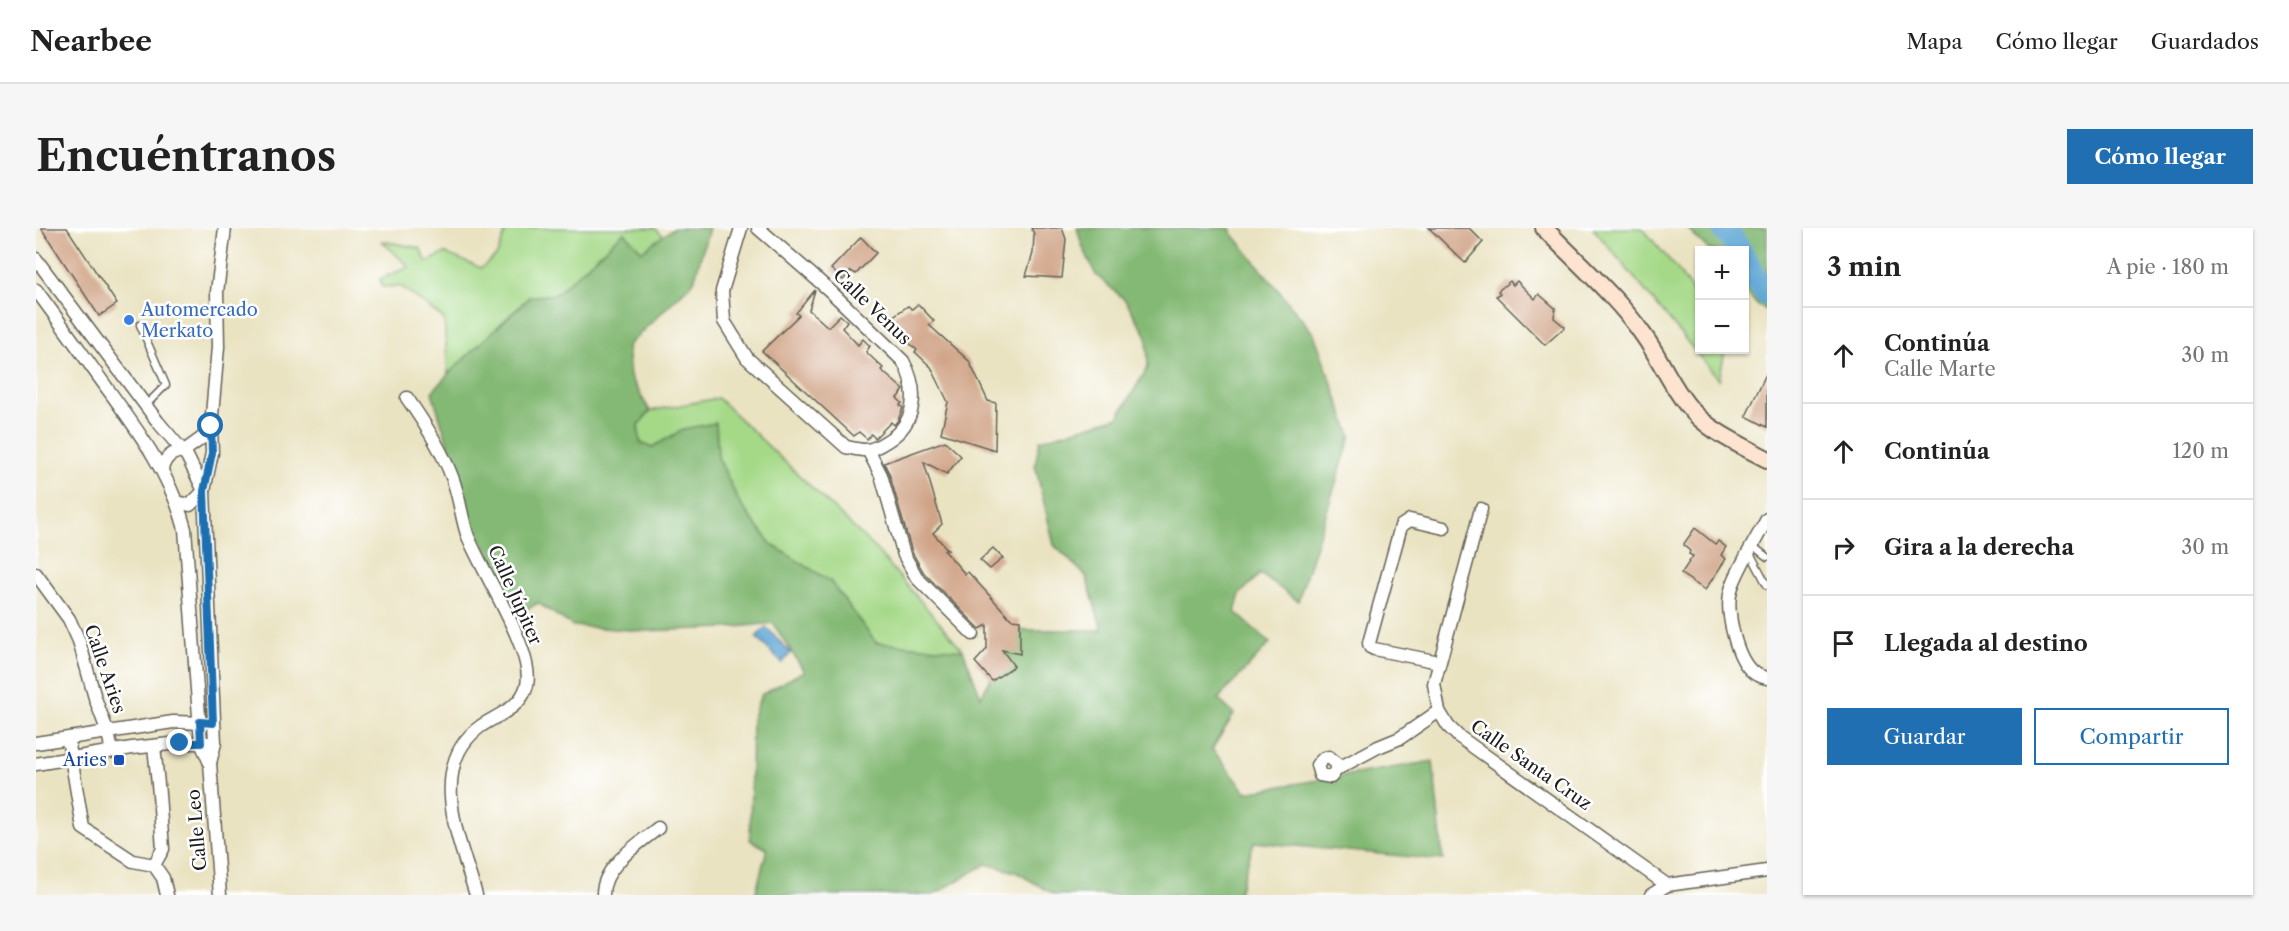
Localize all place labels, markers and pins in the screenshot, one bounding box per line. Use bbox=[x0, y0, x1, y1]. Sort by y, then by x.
place label: Automercado Merkato bbox=[140, 299, 258, 342]
marker: Automercado Merkato bbox=[122, 313, 136, 327]
place label: Aries bbox=[62, 749, 107, 771]
marker: Aries bbox=[112, 753, 126, 767]

